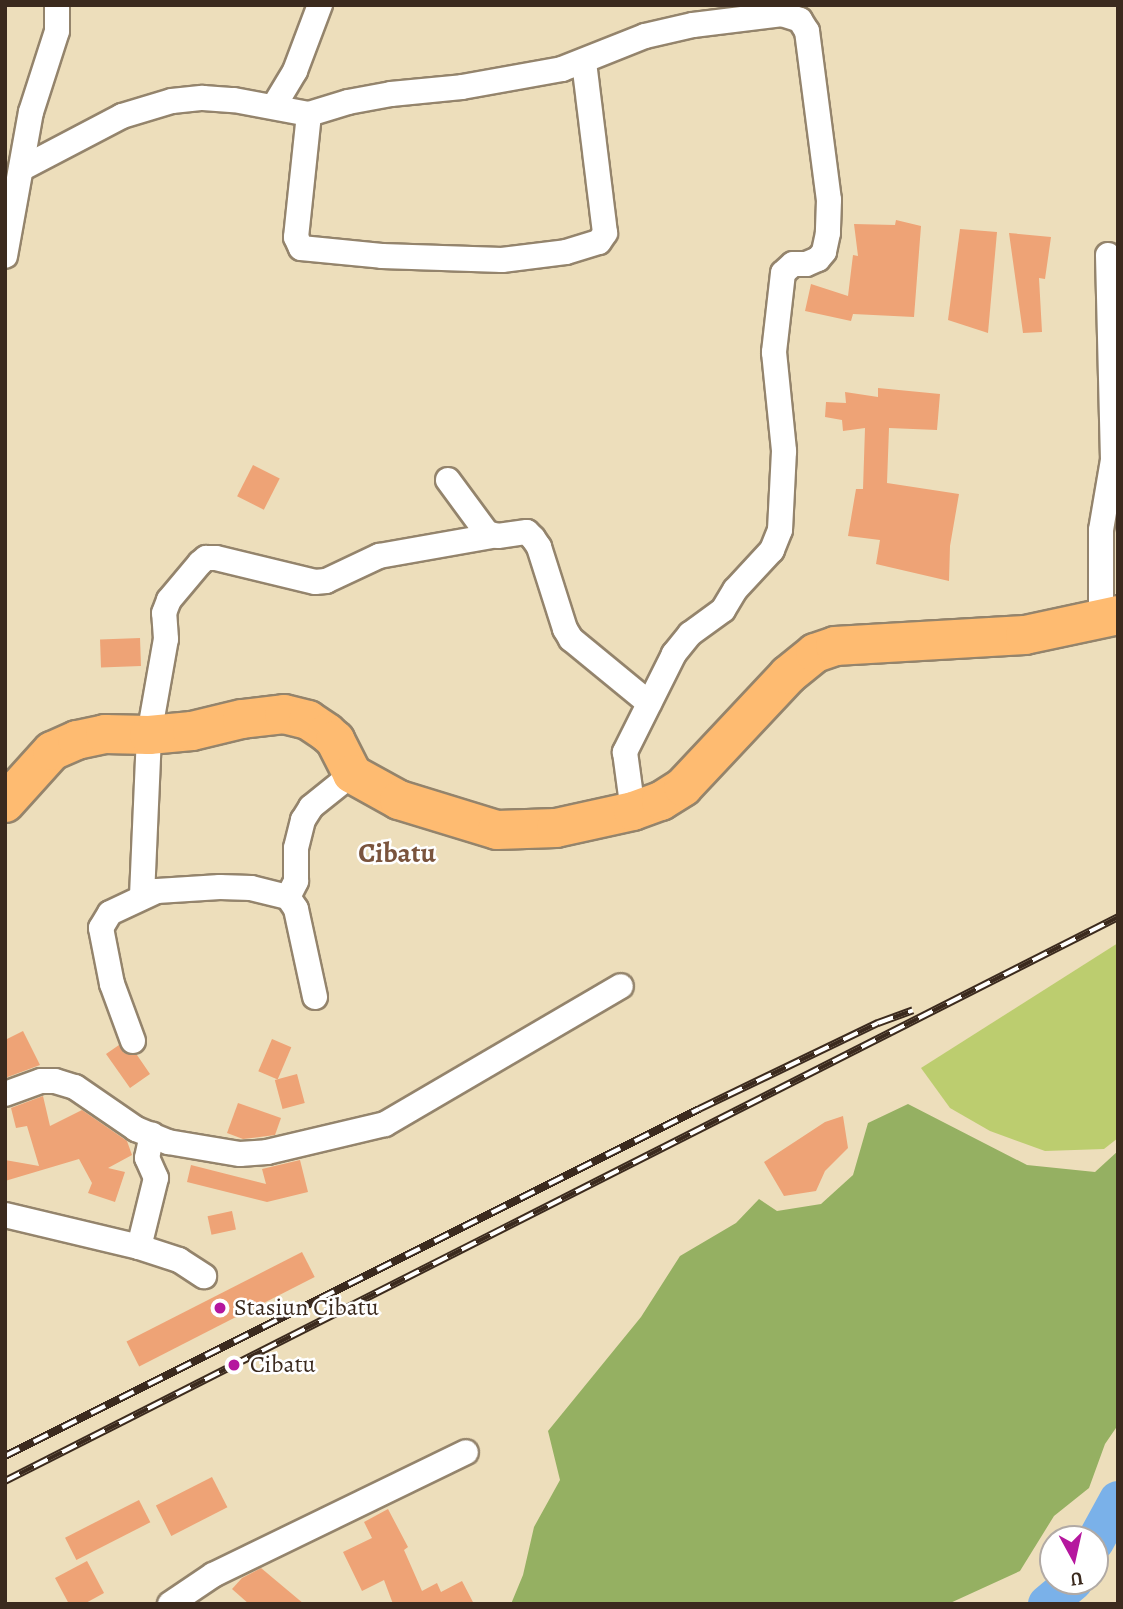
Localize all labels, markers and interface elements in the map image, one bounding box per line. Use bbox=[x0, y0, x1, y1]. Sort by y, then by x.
district label: Cibatu bbox=[358, 836, 436, 870]
place label: Stasiun Cibatu bbox=[234, 1294, 379, 1322]
marker: Stasiun Cibatu bbox=[212, 1300, 228, 1316]
place label: Cibatu bbox=[250, 1351, 316, 1379]
marker: Cibatu bbox=[224, 1355, 244, 1375]
north arrow bbox=[1039, 1525, 1109, 1595]
text: U bbox=[1069, 1565, 1085, 1593]

